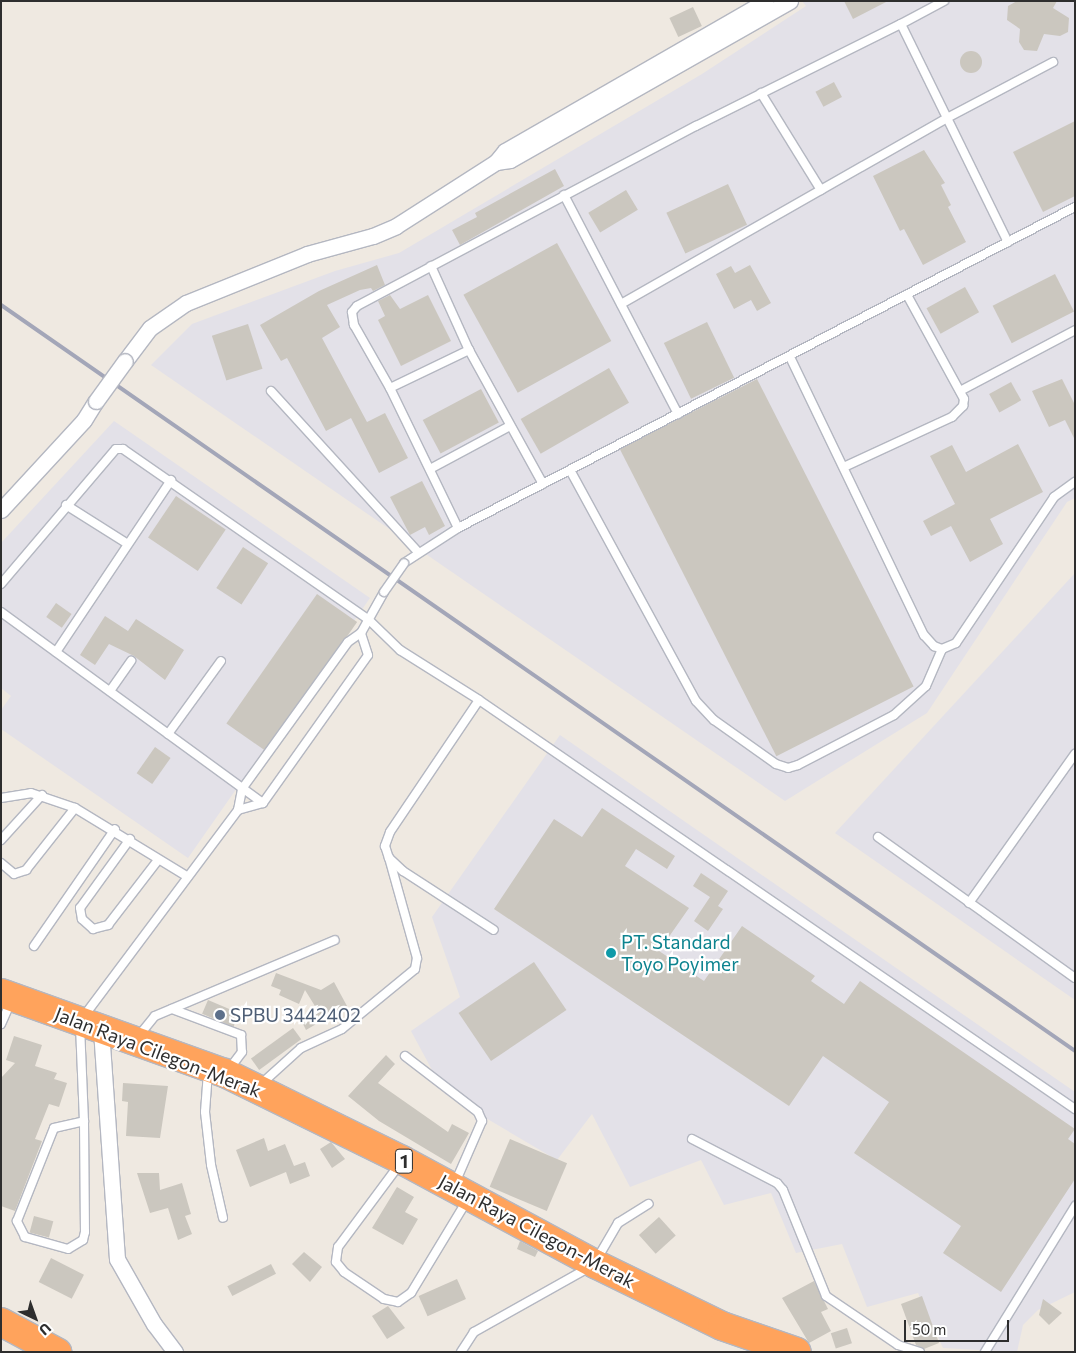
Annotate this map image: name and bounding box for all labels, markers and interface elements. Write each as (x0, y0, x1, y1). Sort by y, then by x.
place label: PT. Standard Toyo Poyimer (621, 931, 739, 975)
marker: PT. Standard Toyo Poyimer (605, 947, 617, 959)
street label: Jalan Raya Cilegon-Merak (52, 1002, 264, 1102)
place label: SPBU 3442402 (230, 1004, 361, 1026)
marker: SPBU 3442402 (214, 1009, 226, 1021)
road number: 1 (394, 1146, 414, 1176)
street label: Jalan Raya Cilegon-Merak (435, 1169, 639, 1293)
north arrow (10, 1293, 60, 1343)
scale bar (906, 1310, 1011, 1342)
text: U (36, 1320, 55, 1339)
text: 50 m (912, 1320, 946, 1338)

